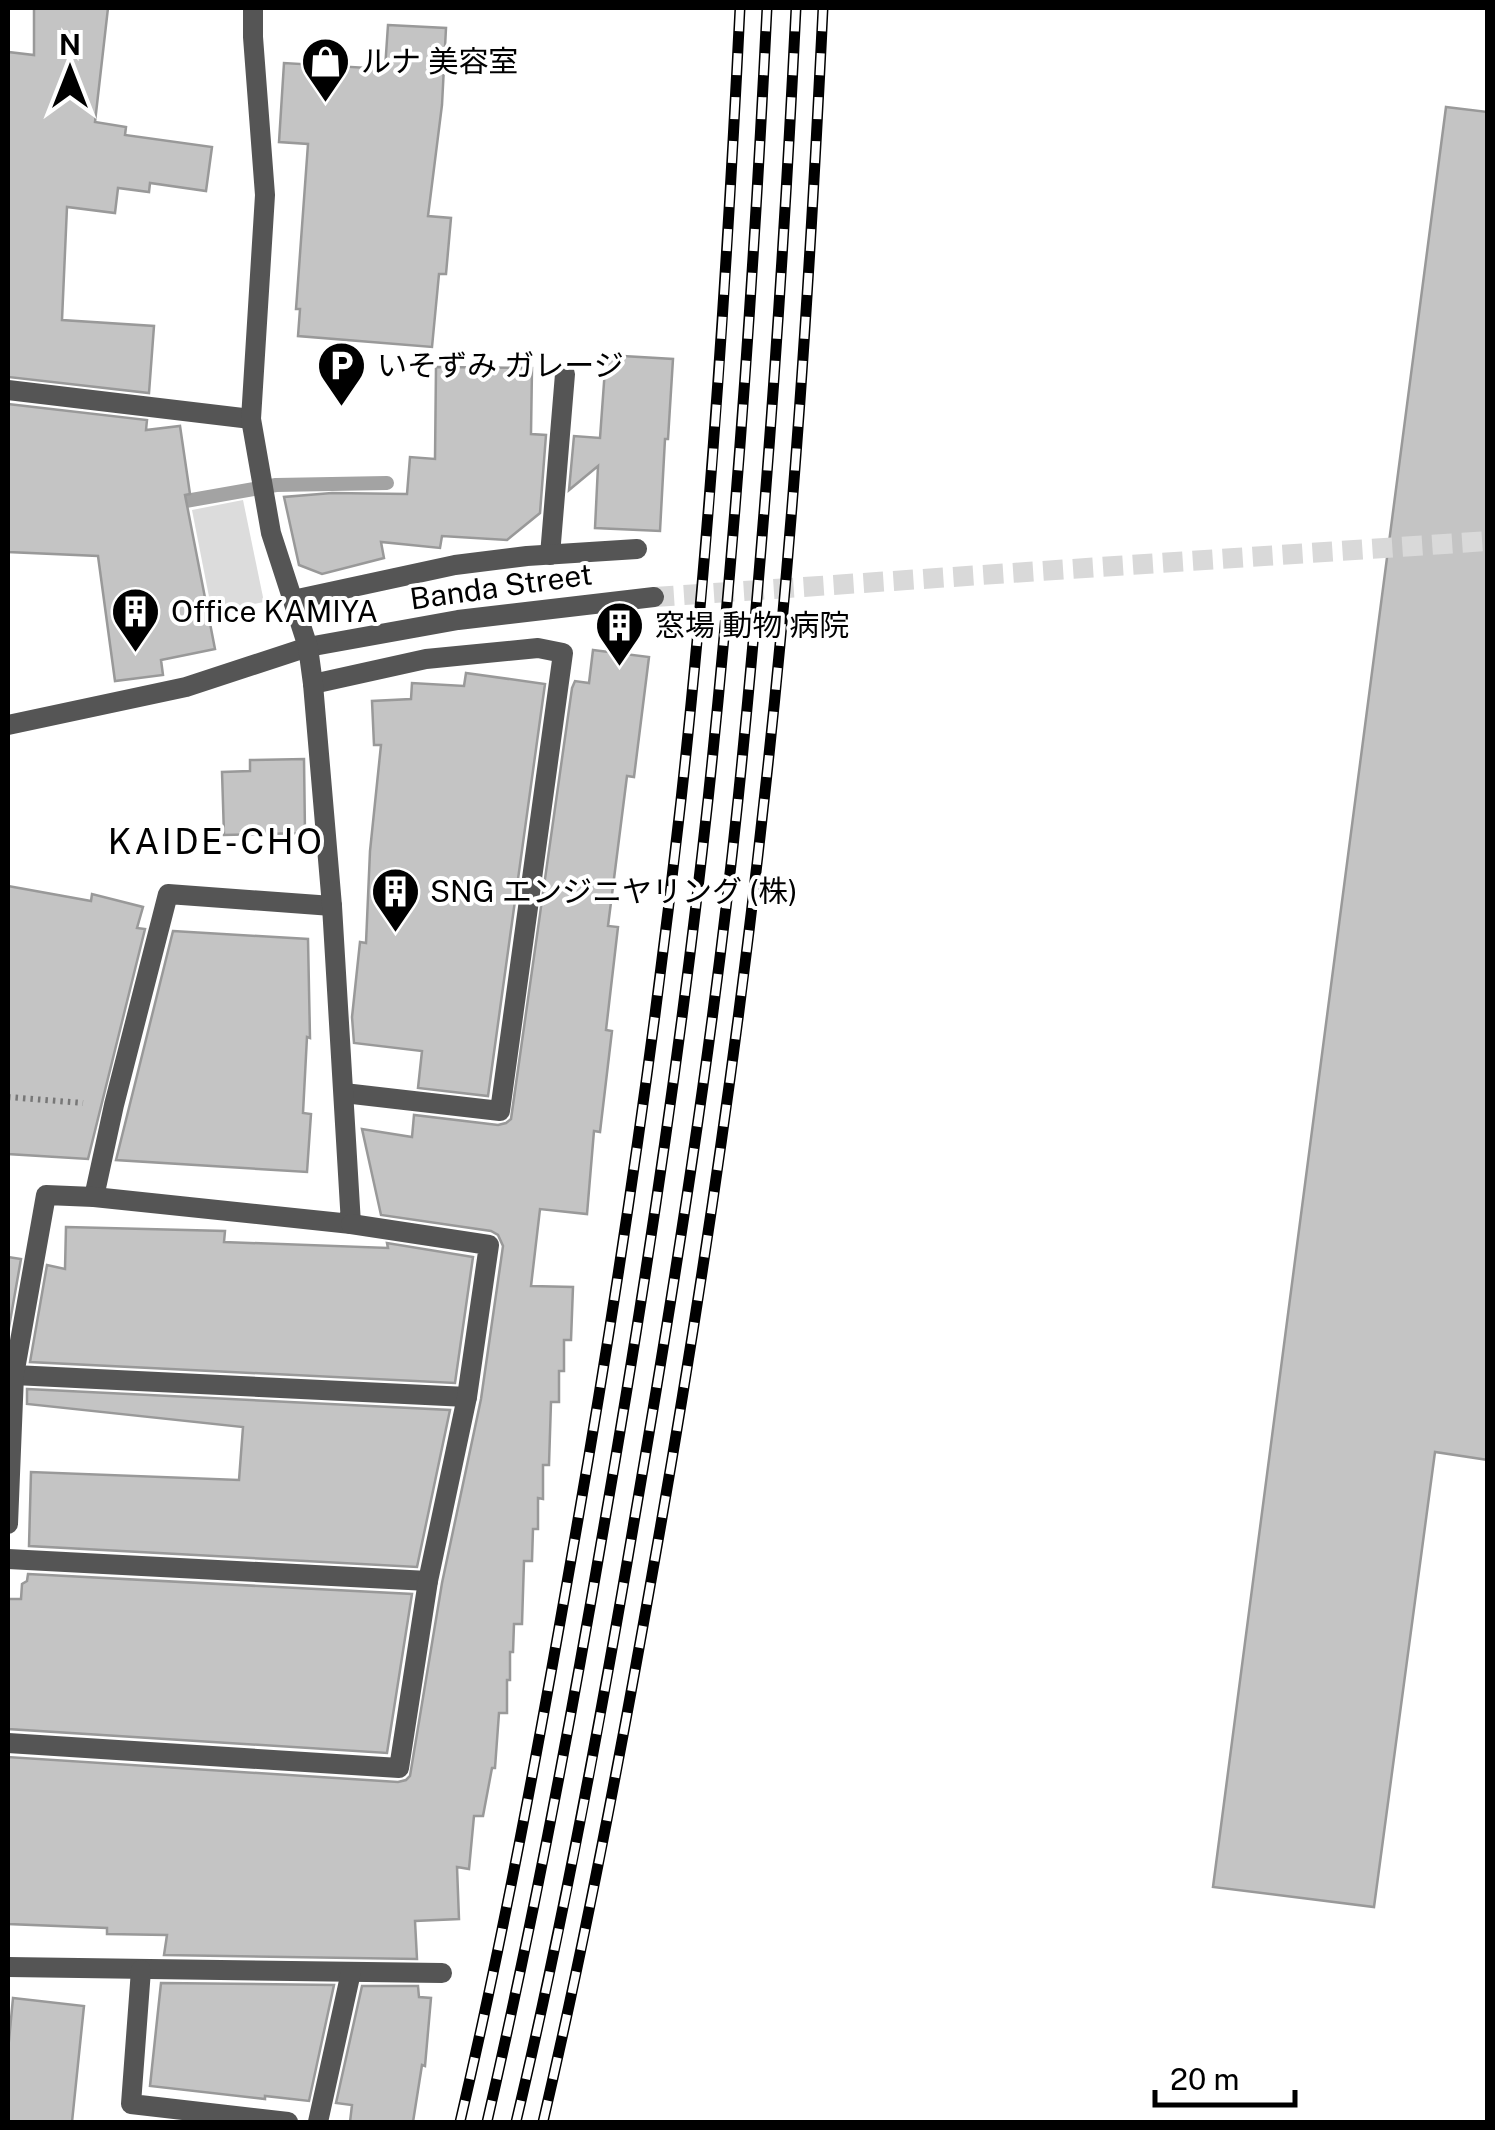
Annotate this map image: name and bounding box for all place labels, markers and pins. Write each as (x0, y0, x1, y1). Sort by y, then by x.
shop icon: ルナ 美容室 (300, 36, 352, 104)
place label: ルナ 美容室 (361, 43, 518, 79)
parking icon: いそずみ ガレージ (316, 340, 368, 408)
place label: いそずみ ガレージ (377, 347, 624, 383)
building icon: Office KAMIYA (110, 586, 162, 654)
place label: Office KAMIYA (171, 593, 378, 629)
building icon: 窓場 動物 病院 (594, 600, 646, 668)
place label: 窓場 動物 病院 (655, 607, 850, 643)
building icon: SNG エンジニヤリング (株) (369, 866, 421, 934)
place label: SNG エンジニヤリング (株) (430, 873, 798, 909)

